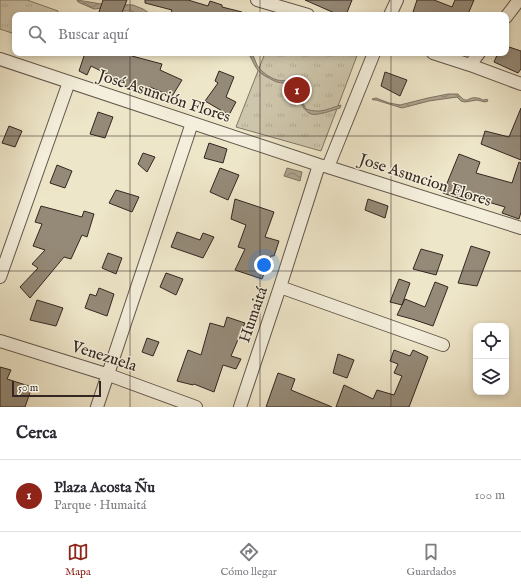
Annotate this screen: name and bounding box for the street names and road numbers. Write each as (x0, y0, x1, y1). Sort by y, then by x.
street label: José Asunción Flores (93, 66, 233, 128)
street label: Jose Asuncion Flores (354, 150, 494, 212)
street label: Humaitá (235, 284, 273, 346)
street label: Venezuela (68, 337, 139, 377)

